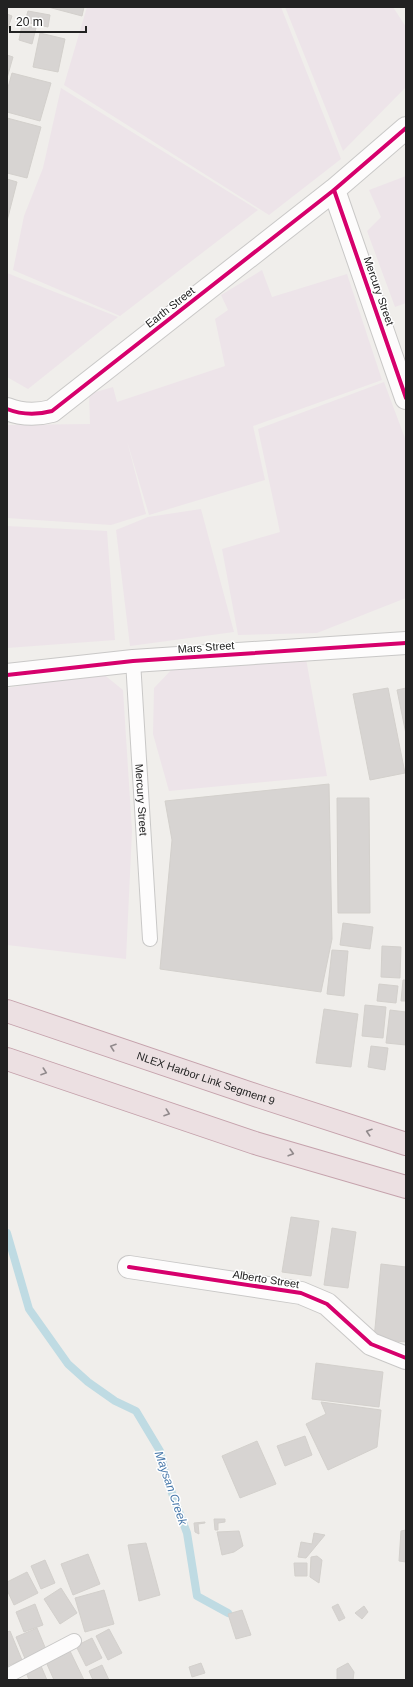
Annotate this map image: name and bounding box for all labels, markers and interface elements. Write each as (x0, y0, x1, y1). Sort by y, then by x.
scale bar (10, 8, 86, 34)
text: 20 m (16, 15, 43, 29)
street label: Mercury Street (362, 255, 396, 327)
street label: Earth Street (143, 284, 197, 330)
street label: Mars Street (177, 639, 235, 655)
street label: Mercury Street (133, 763, 150, 836)
one-way arrow (109, 1043, 116, 1052)
street label: NLEX Harbor Link Segment 9 (135, 1049, 277, 1107)
one-way arrow (40, 1067, 47, 1076)
one-way arrow (164, 1108, 171, 1117)
one-way arrow (366, 1128, 373, 1137)
one-way arrow (287, 1148, 294, 1157)
street label: Alberto Street (232, 1268, 300, 1290)
water label: Maysan Creek (152, 1449, 191, 1528)

